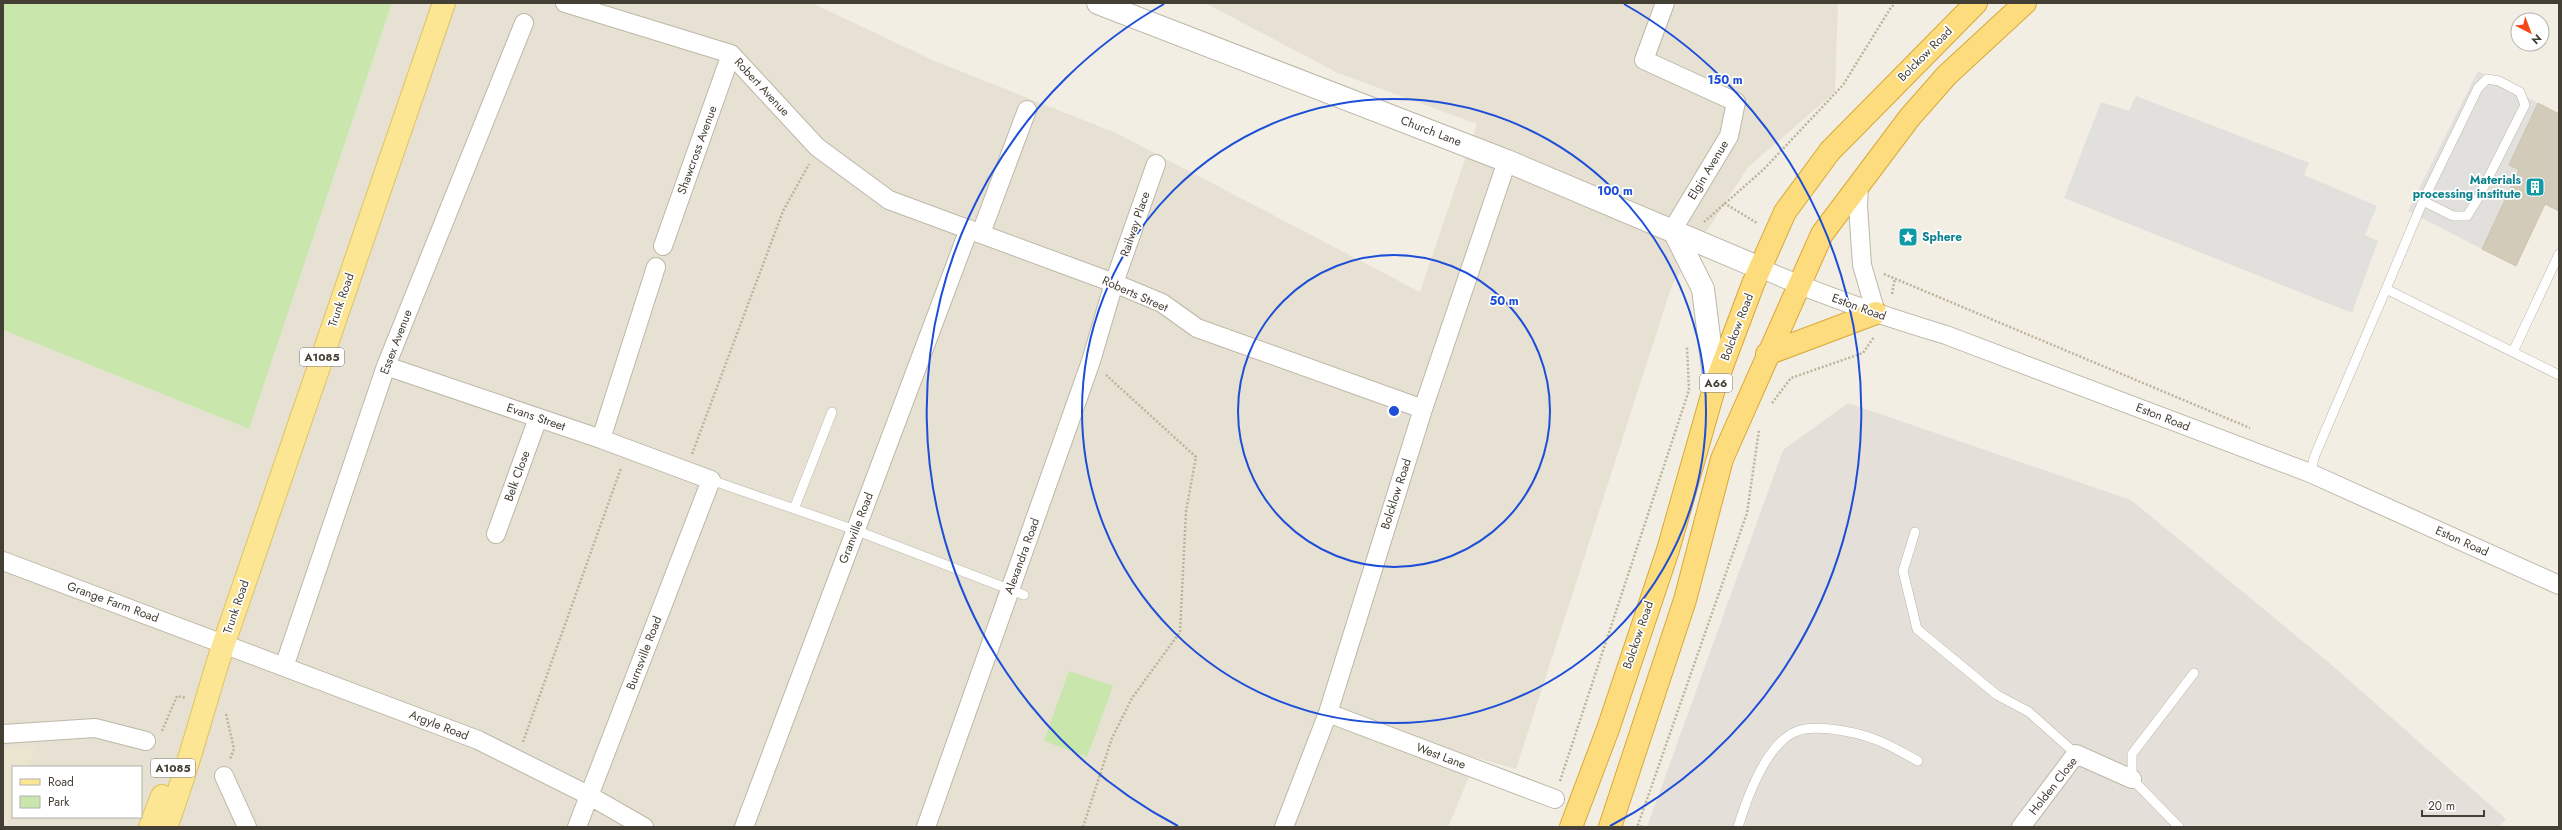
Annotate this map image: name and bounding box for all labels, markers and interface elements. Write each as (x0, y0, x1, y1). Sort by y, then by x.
north arrow (2510, 12, 2550, 52)
street label: Bolckow Road (1894, 23, 1956, 85)
text: N (2528, 31, 2545, 48)
street label: Robert Avenue (730, 54, 794, 120)
text: 150 m (1707, 71, 1743, 89)
street label: Shawcross Avenue (673, 103, 721, 197)
street label: Church Lane (1398, 111, 1464, 151)
street label: Elgin Avenue (1683, 137, 1733, 203)
place label: Materials processing institute (2413, 171, 2522, 203)
building icon: Materials processing institute (2524, 176, 2546, 198)
text: 100 m (1597, 182, 1633, 200)
street label: Railway Place (1115, 189, 1155, 259)
place icon: Sphere (1897, 226, 1919, 248)
place label: Sphere (1922, 228, 1962, 246)
street label: Trunk Road (323, 271, 359, 329)
street label: Roberts Street (1099, 271, 1171, 317)
street label: Eston Road (1829, 289, 1889, 325)
street label: Bolckow Road (1716, 291, 1758, 363)
text: 50 m (1489, 292, 1519, 310)
street label: Essex Avenue (375, 307, 417, 377)
road number: A1085 (300, 348, 344, 366)
road number: A66 (1700, 374, 1732, 392)
street label: Eston Road (2133, 398, 2193, 436)
street label: Evans Street (504, 399, 568, 435)
centre of rings (1387, 404, 1401, 418)
street label: Belk Close (499, 448, 535, 504)
street label: Bolcklow Road (1376, 456, 1416, 532)
street label: Granville Road (834, 490, 878, 566)
street label: Alexandra Road (1000, 515, 1044, 597)
street label: Eston Road (2432, 521, 2492, 561)
street label: Grange Farm Road (65, 577, 161, 627)
street label: Trunk Road (218, 578, 254, 636)
street label: Bolckow Road (1618, 599, 1658, 671)
street label: Burnsville Road (622, 613, 666, 693)
street label: Argyle Road (407, 705, 471, 745)
street label: West Lane (1413, 738, 1469, 774)
street label: Holden Close (2025, 753, 2081, 819)
road number: A1085 (151, 759, 195, 777)
legend (12, 766, 142, 818)
text: Road (48, 773, 74, 791)
scale bar (2422, 792, 2484, 818)
text: Park (48, 793, 70, 811)
text: 20 m (2428, 797, 2455, 815)

